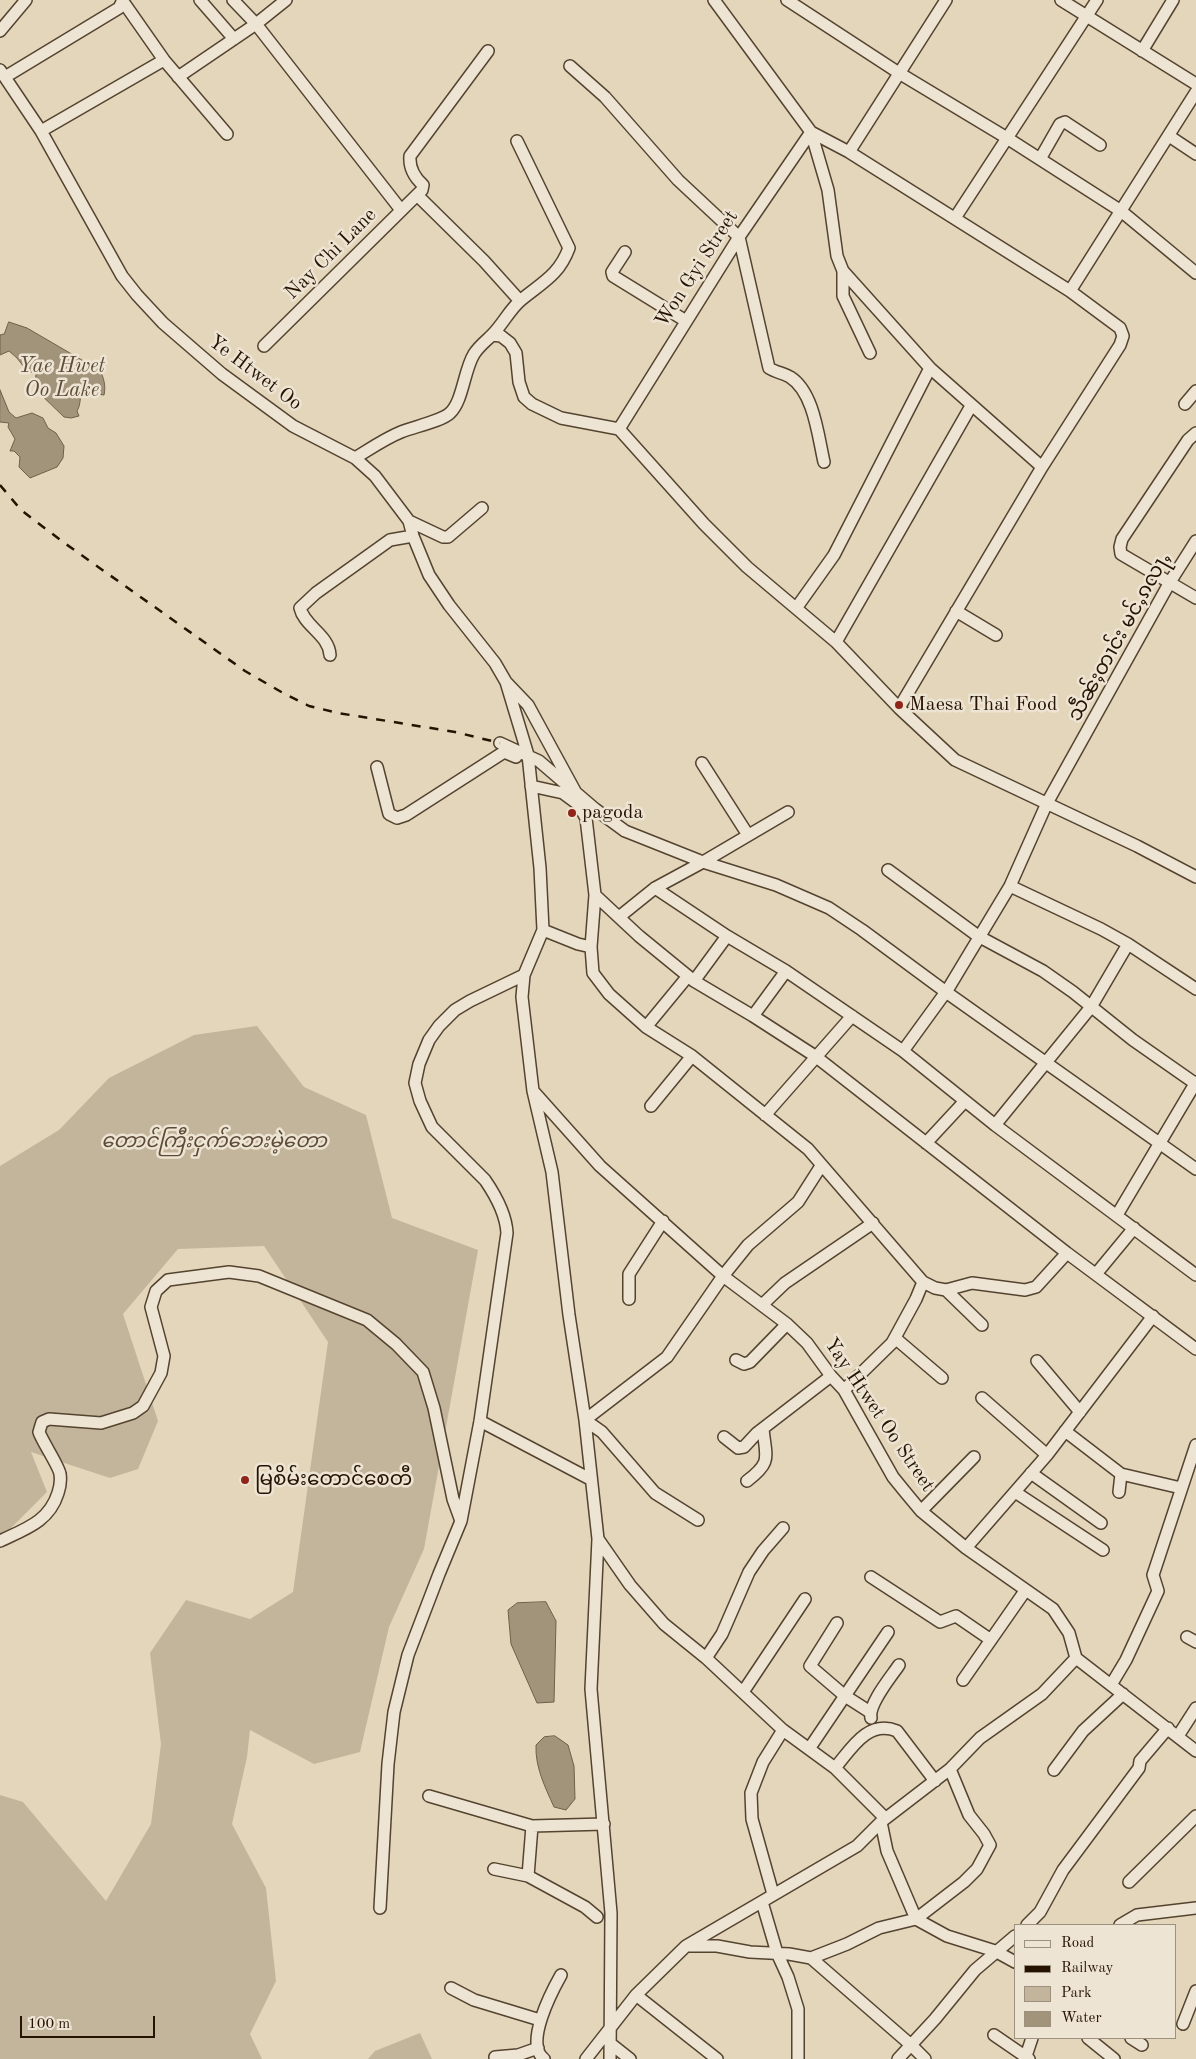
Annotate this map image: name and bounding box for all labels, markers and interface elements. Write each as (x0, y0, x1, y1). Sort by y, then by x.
street label: Nay Chi Lane (280, 203, 382, 305)
street label: Won Gyi Street (650, 206, 744, 332)
street label: Ye Htwet Oo (203, 330, 307, 416)
water label: Yae Hwet Oo Lake (19, 353, 105, 403)
street label: သဵၼ်ႈတၢင်း မင်ႇၵလႃႇ (1064, 548, 1176, 726)
place label: Maesa Thai Food (909, 693, 1057, 717)
marker: Maesa Thai Food (893, 699, 905, 711)
place label: pagoda (582, 801, 643, 825)
marker: pagoda (566, 807, 578, 819)
park label: တောင်ကြီးငှက်ဘေးမဲ့တော (101, 1130, 327, 1154)
street label: Yay Htwet Oo Street (819, 1333, 939, 1497)
place label: မြစိမ်းတောင်စေတီ (255, 1468, 412, 1492)
marker: မြစိမ်းတောင်စေတီ (239, 1474, 251, 1486)
legend (1014, 1924, 1176, 2039)
text: Road (1061, 1936, 1094, 1951)
text: Railway (1061, 1961, 1114, 1976)
text: Park (1061, 1986, 1092, 2001)
scale bar (22, 2006, 158, 2038)
text: Water (1061, 2011, 1102, 2026)
text: 100 m (28, 2017, 70, 2032)

